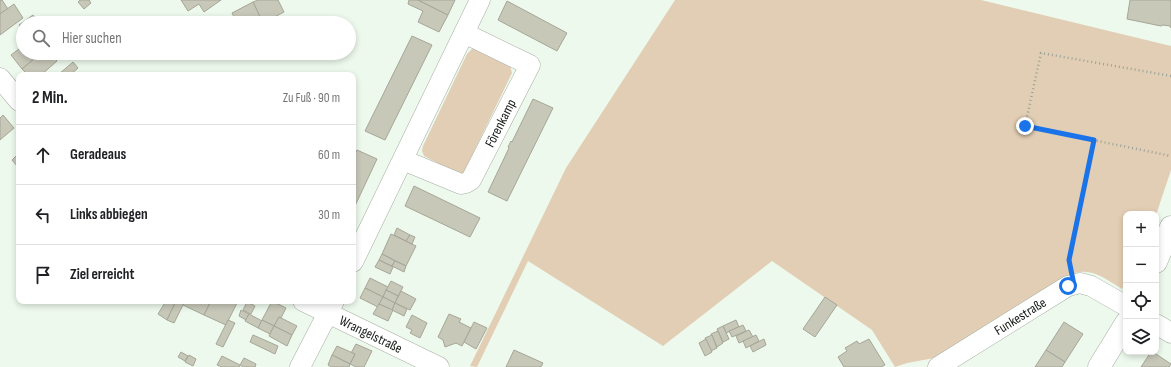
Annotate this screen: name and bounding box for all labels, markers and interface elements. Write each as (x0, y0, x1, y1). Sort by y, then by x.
search box (16, 16, 356, 60)
icon: search (30, 27, 52, 49)
text: Hier suchen (62, 29, 122, 48)
text: 2 Min. (32, 88, 68, 108)
text: Zu Fuß · 90 m (283, 90, 340, 106)
street label: Förenkamp (481, 96, 520, 150)
route end (1016, 117, 1034, 135)
icon: ahead (32, 144, 54, 166)
text: Geradeaus (70, 145, 126, 164)
text: 60 m (318, 147, 340, 163)
icon: left (32, 204, 54, 226)
text: Links abbiegen (70, 205, 148, 224)
text: 30 m (318, 207, 340, 223)
map controls (1123, 211, 1159, 355)
button: + (1123, 211, 1159, 247)
button: − (1123, 247, 1159, 283)
icon: arrive (32, 264, 54, 286)
text: Ziel erreicht (70, 265, 134, 284)
route start (1059, 277, 1077, 295)
button: locate (1123, 283, 1159, 319)
street label: Funkestraße (991, 294, 1049, 339)
street label: Wrangelstraße (337, 312, 405, 357)
button: layers (1123, 319, 1159, 355)

